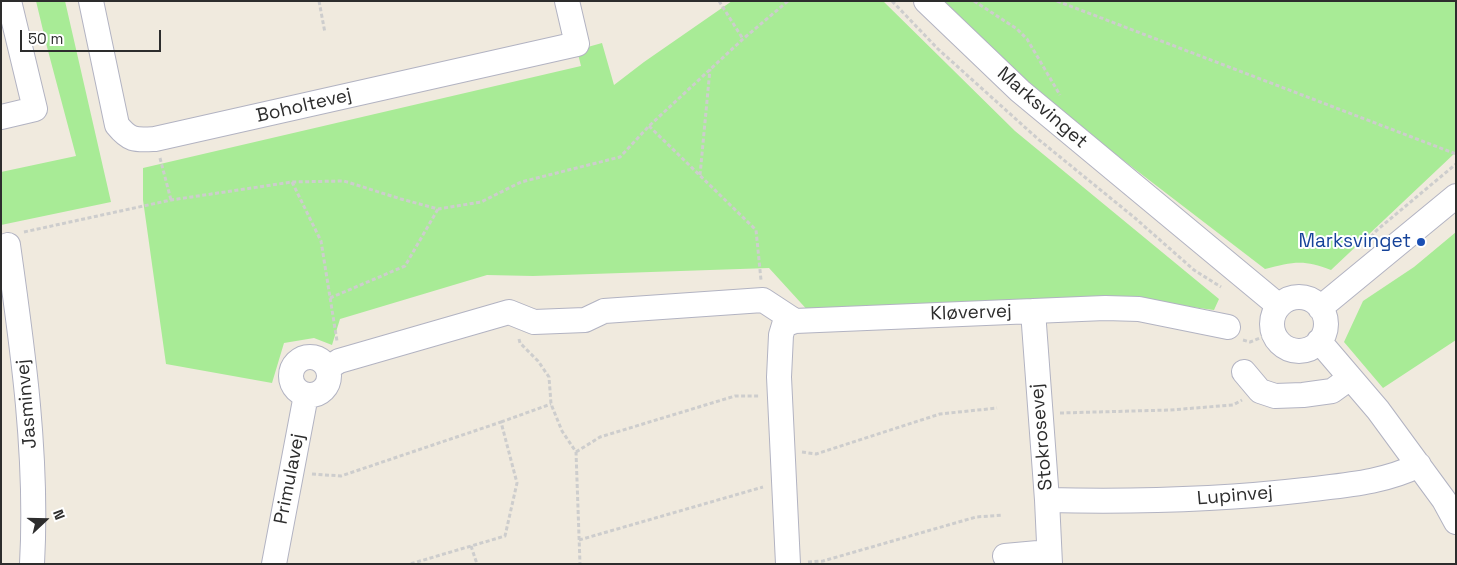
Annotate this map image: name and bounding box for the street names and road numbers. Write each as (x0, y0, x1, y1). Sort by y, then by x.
street label: Marksvinget (992, 62, 1092, 154)
street label: Boholtevej (254, 84, 354, 128)
street label: Kløvervej (930, 300, 1012, 326)
street label: Jasminvej (12, 358, 42, 450)
street label: Stokrosevej (1026, 383, 1058, 491)
street label: Primulavej (270, 432, 310, 526)
street label: Lupinvej (1196, 481, 1274, 511)

